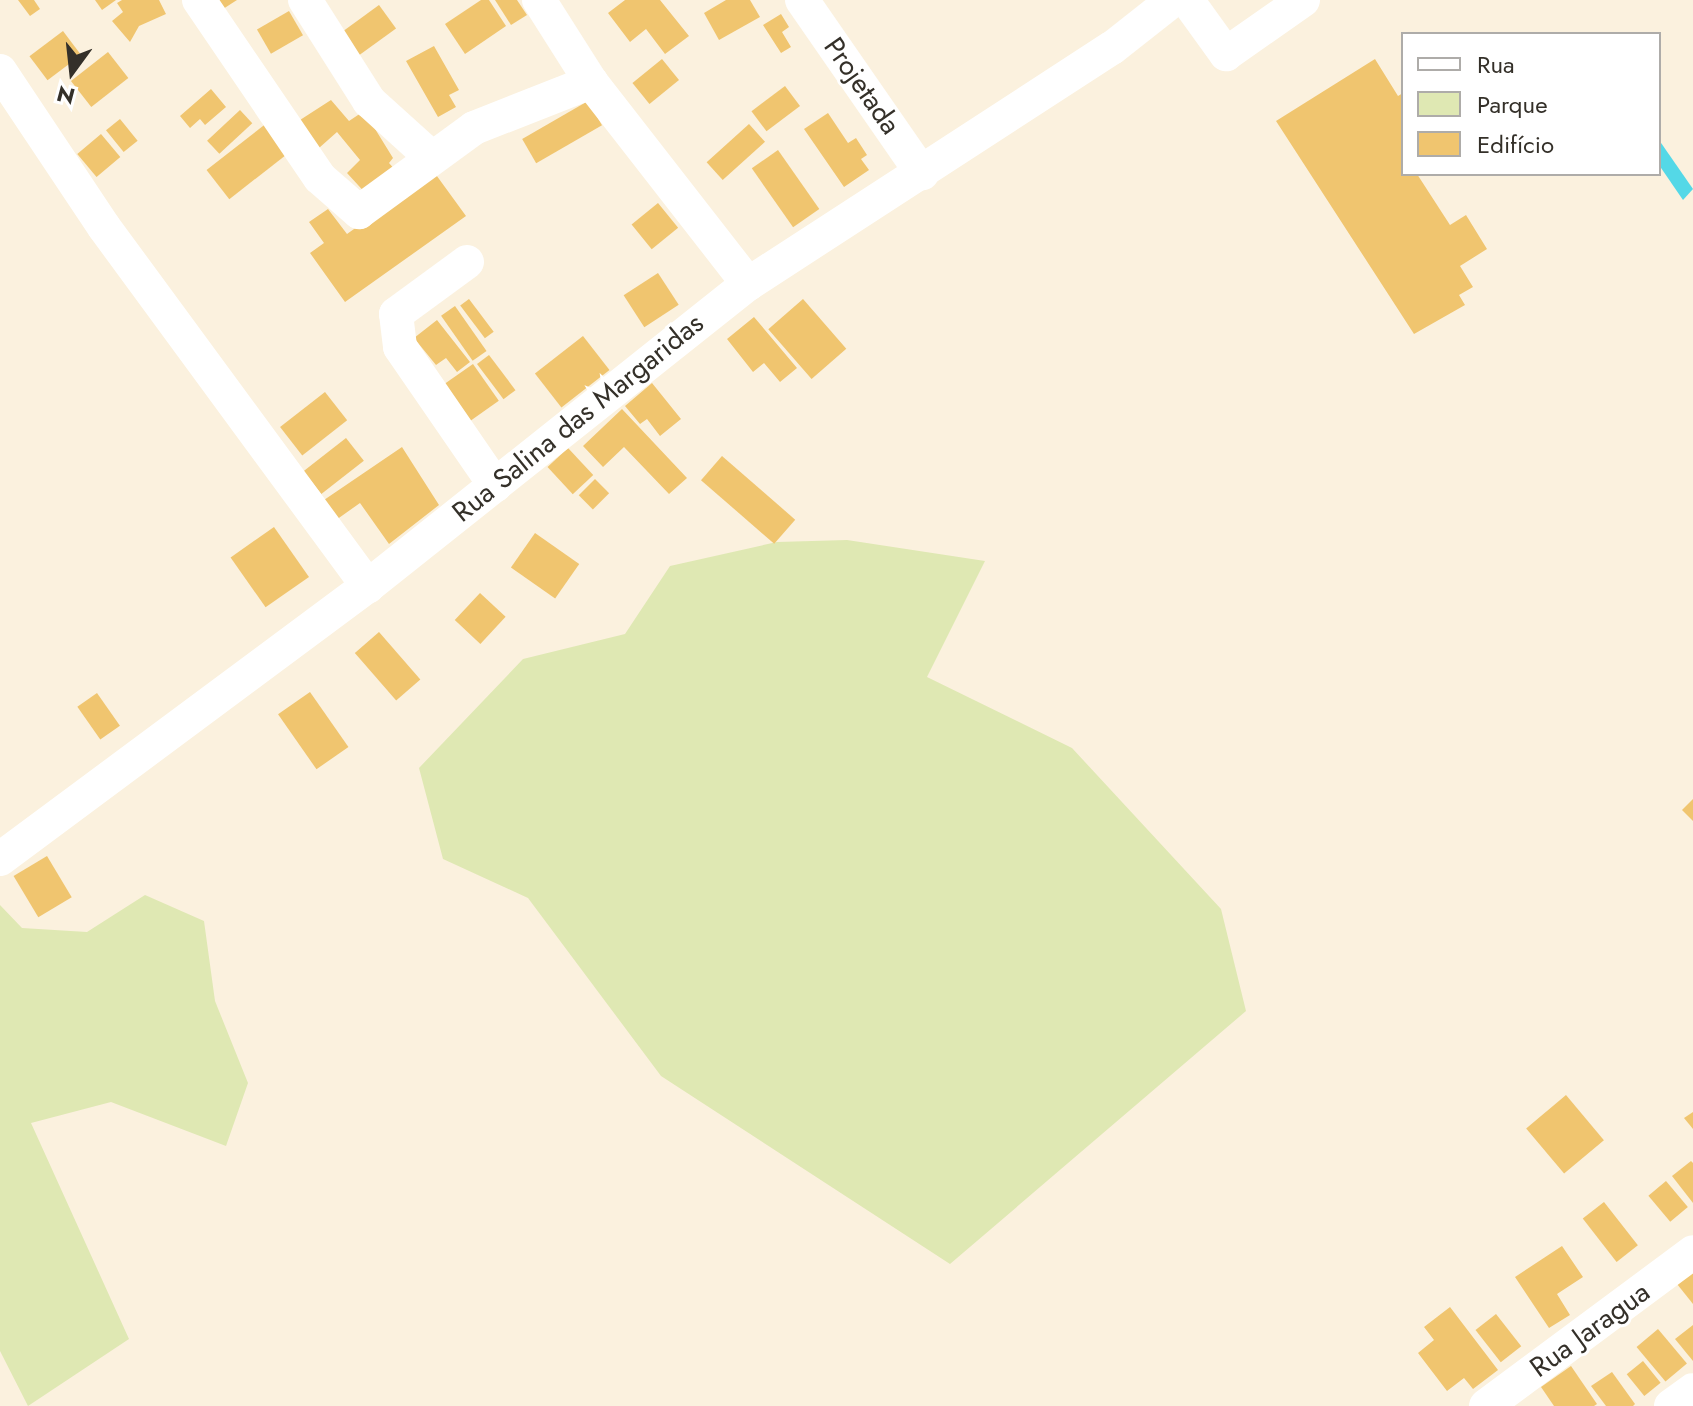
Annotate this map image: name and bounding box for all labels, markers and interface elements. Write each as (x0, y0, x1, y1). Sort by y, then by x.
street label: Projetada (817, 31, 907, 141)
north arrow (32, 32, 112, 112)
legend (1401, 32, 1661, 176)
text: Rua (1477, 47, 1515, 82)
text: N (53, 77, 78, 113)
text: Parque (1477, 87, 1548, 122)
text: Edifício (1477, 127, 1554, 162)
street label: Rua Salina das Margaridas (446, 307, 710, 529)
street label: Rua Jaragua (1524, 1275, 1656, 1385)

